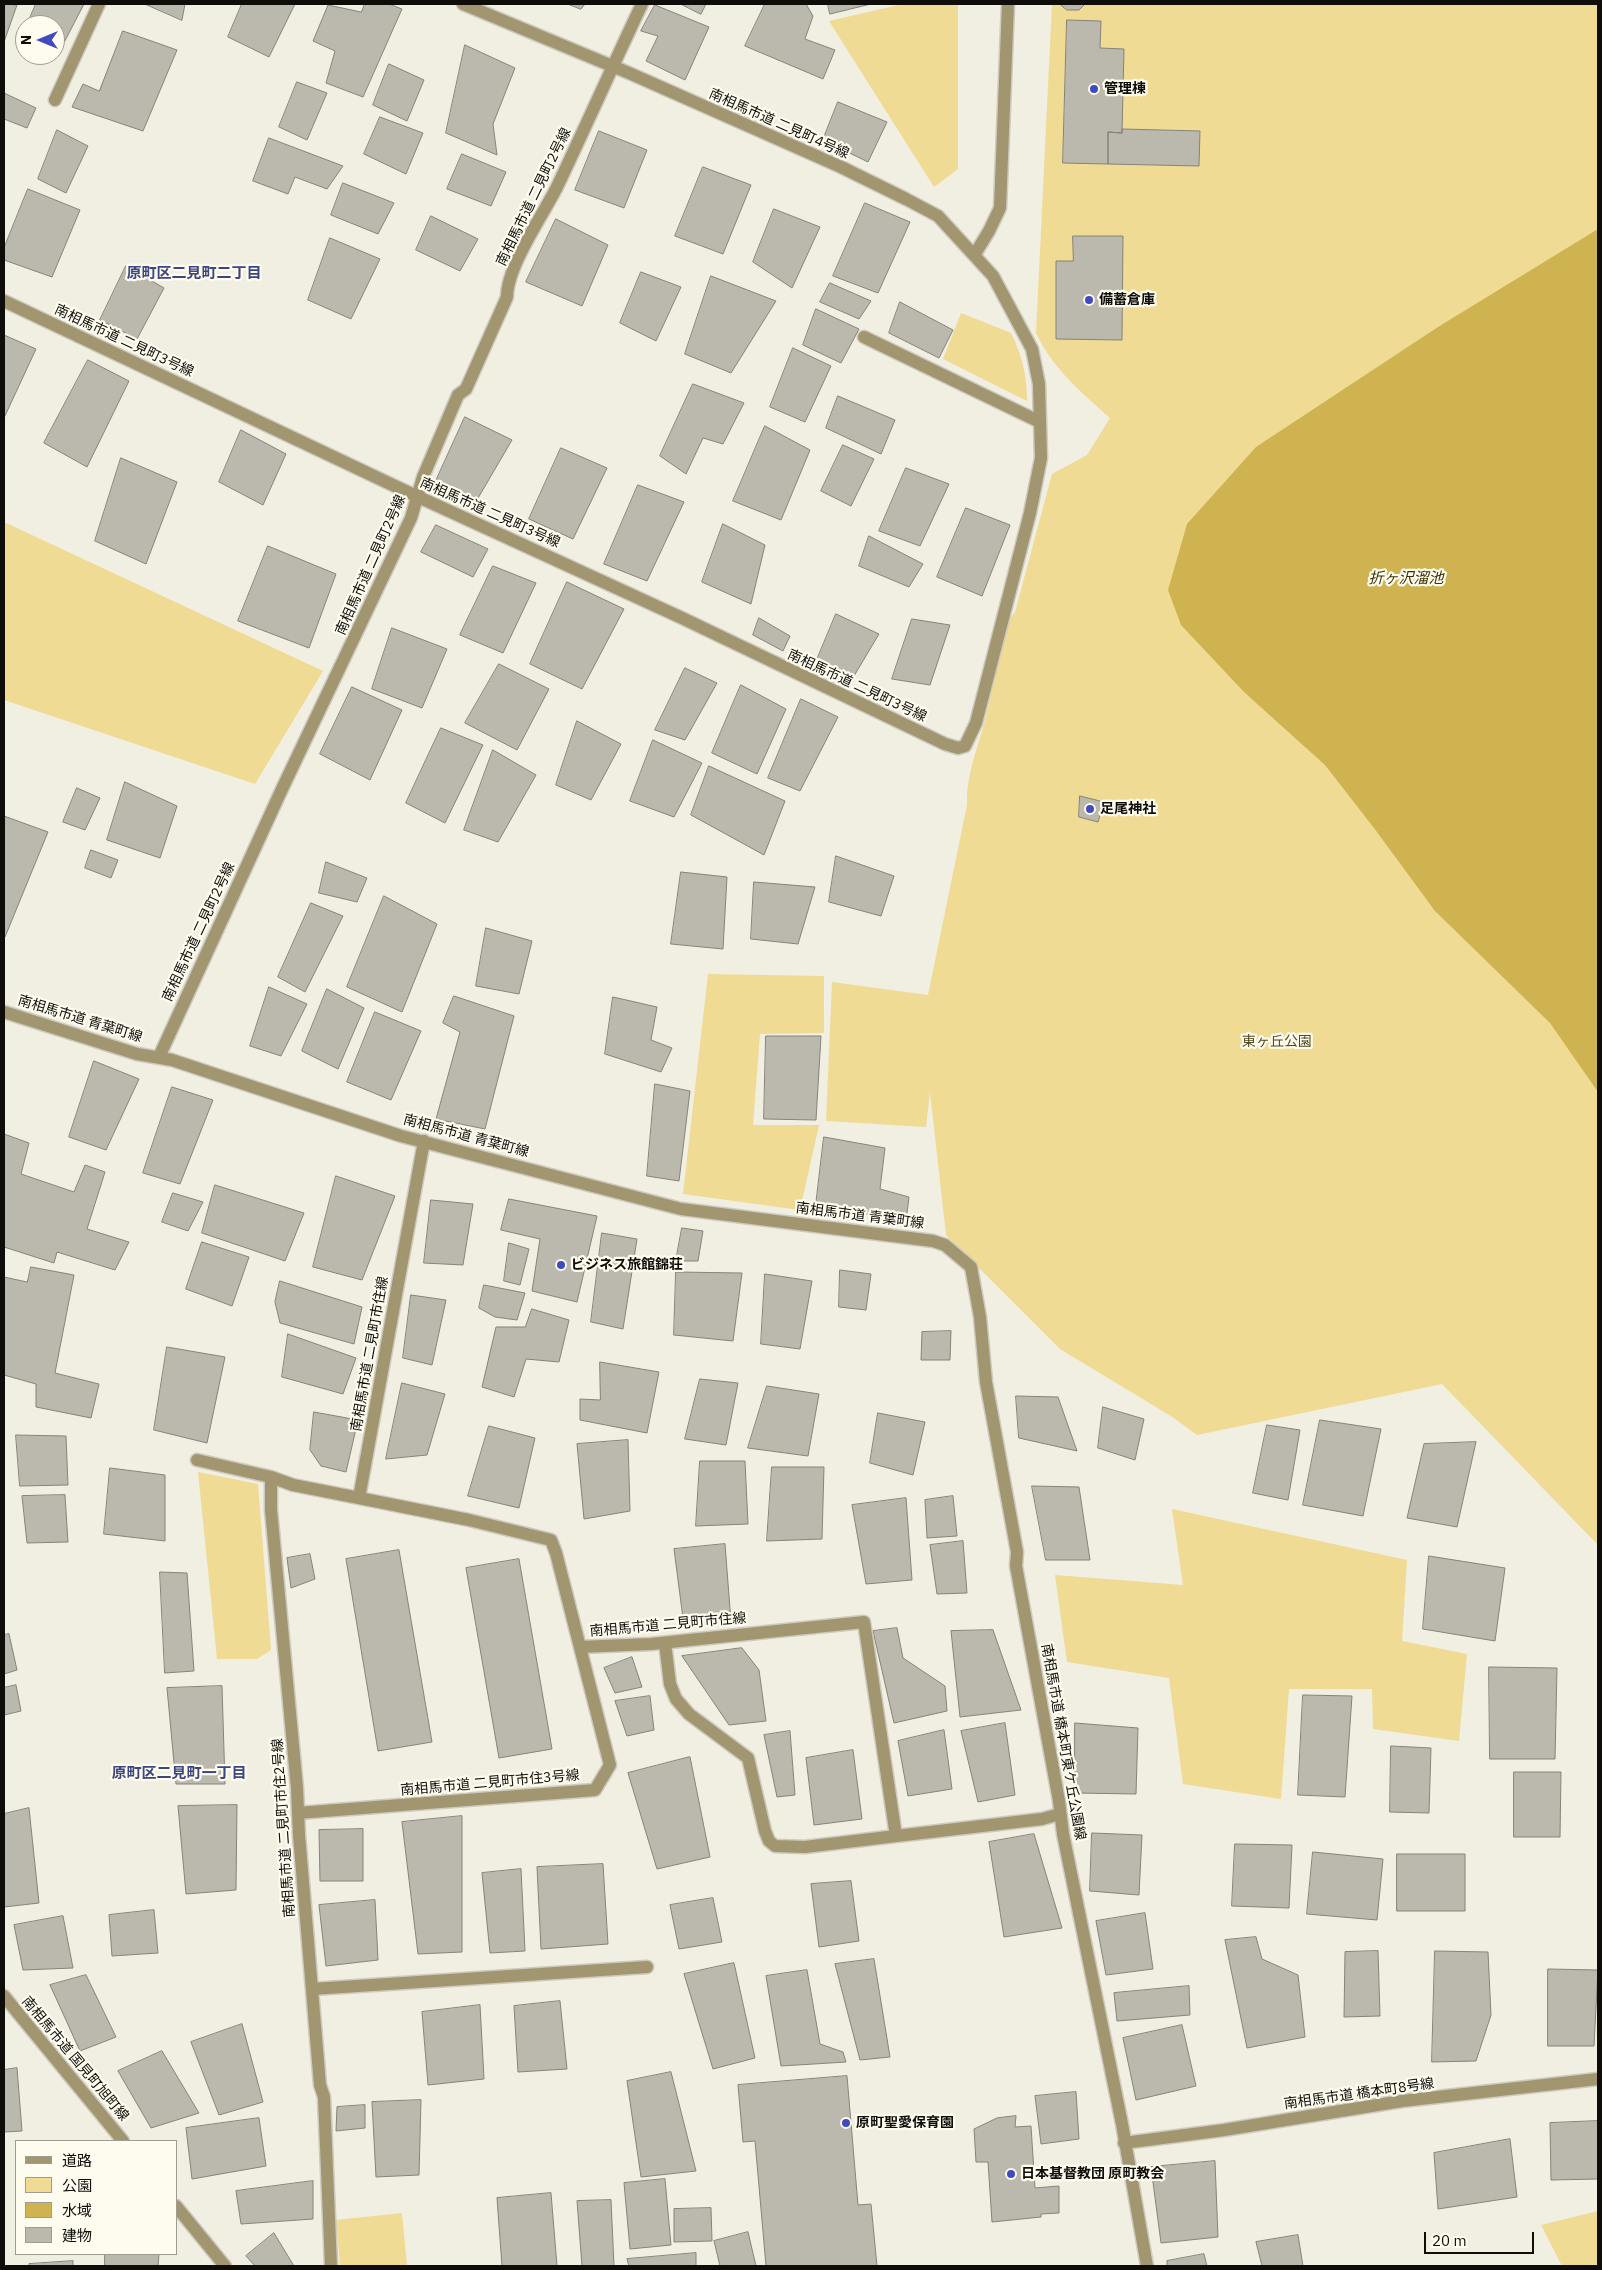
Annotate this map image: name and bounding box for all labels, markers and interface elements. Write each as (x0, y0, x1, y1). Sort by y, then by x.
north arrow (15, 15, 65, 65)
text: N (17, 35, 35, 45)
place label: 管理棟 (1104, 81, 1146, 97)
marker: 管理棟 (1088, 83, 1100, 95)
street label: 南相馬市道 二見町4号線 (706, 85, 852, 163)
street label: 南相馬市道 二見町2号線 (493, 125, 575, 269)
district label: 原町区二見町二丁目 (127, 265, 261, 283)
place label: 備蓄倉庫 (1099, 292, 1155, 308)
marker: 備蓄倉庫 (1083, 294, 1095, 306)
street label: 南相馬市道 二見町3号線 (52, 301, 196, 381)
street label: 南相馬市道 二見町3号線 (417, 474, 563, 552)
street label: 南相馬市道 二見町2号線 (332, 492, 410, 638)
water label: 折ヶ沢溜池 (1369, 570, 1443, 588)
street label: 南相馬市道 二見町3号線 (785, 646, 929, 726)
place label: 足尾神社 (1100, 801, 1156, 817)
marker: 足尾神社 (1084, 803, 1096, 815)
street label: 南相馬市道 二見町2号線 (159, 860, 239, 1004)
street label: 南相馬市道 青葉町線 (16, 992, 144, 1046)
park label: 東ヶ丘公園 (1242, 1034, 1312, 1050)
street label: 南相馬市道 青葉町線 (401, 1111, 531, 1161)
street label: 南相馬市道 青葉町線 (795, 1200, 925, 1232)
place label: ビジネス旅館錦荘 (571, 1257, 683, 1273)
marker: ビジネス旅館錦荘 (555, 1259, 567, 1271)
street label: 南相馬市道 二見町市住線 (348, 1275, 392, 1433)
street label: 南相馬市道 二見町市住線 (589, 1610, 747, 1640)
street label: 南相馬市道 橋本町東ケ丘公園線 (1037, 1642, 1089, 1842)
street label: 南相馬市道 二見町市住2号線 (269, 1738, 299, 1918)
district label: 原町区二見町一丁目 (112, 1765, 246, 1783)
street label: 南相馬市道 二見町市住3号線 (400, 1767, 580, 1799)
street label: 南相馬市道 国見町旭町線 (18, 1993, 132, 2125)
street label: 南相馬市道 橋本町8号線 (1283, 2075, 1435, 2113)
place label: 原町聖愛保育園 (856, 2115, 954, 2131)
marker: 原町聖愛保育園 (840, 2117, 852, 2129)
legend (15, 2140, 178, 2255)
text: 道路 (62, 2151, 92, 2170)
place label: 日本基督教団 原町教会 (1021, 2166, 1164, 2182)
marker: 日本基督教団 原町教会 (1005, 2168, 1017, 2180)
text: 公園 (62, 2176, 92, 2195)
text: 水域 (62, 2201, 92, 2220)
scale bar (1427, 2222, 1537, 2254)
text: 建物 (62, 2226, 92, 2245)
text: 20 m (1432, 2231, 1467, 2250)

